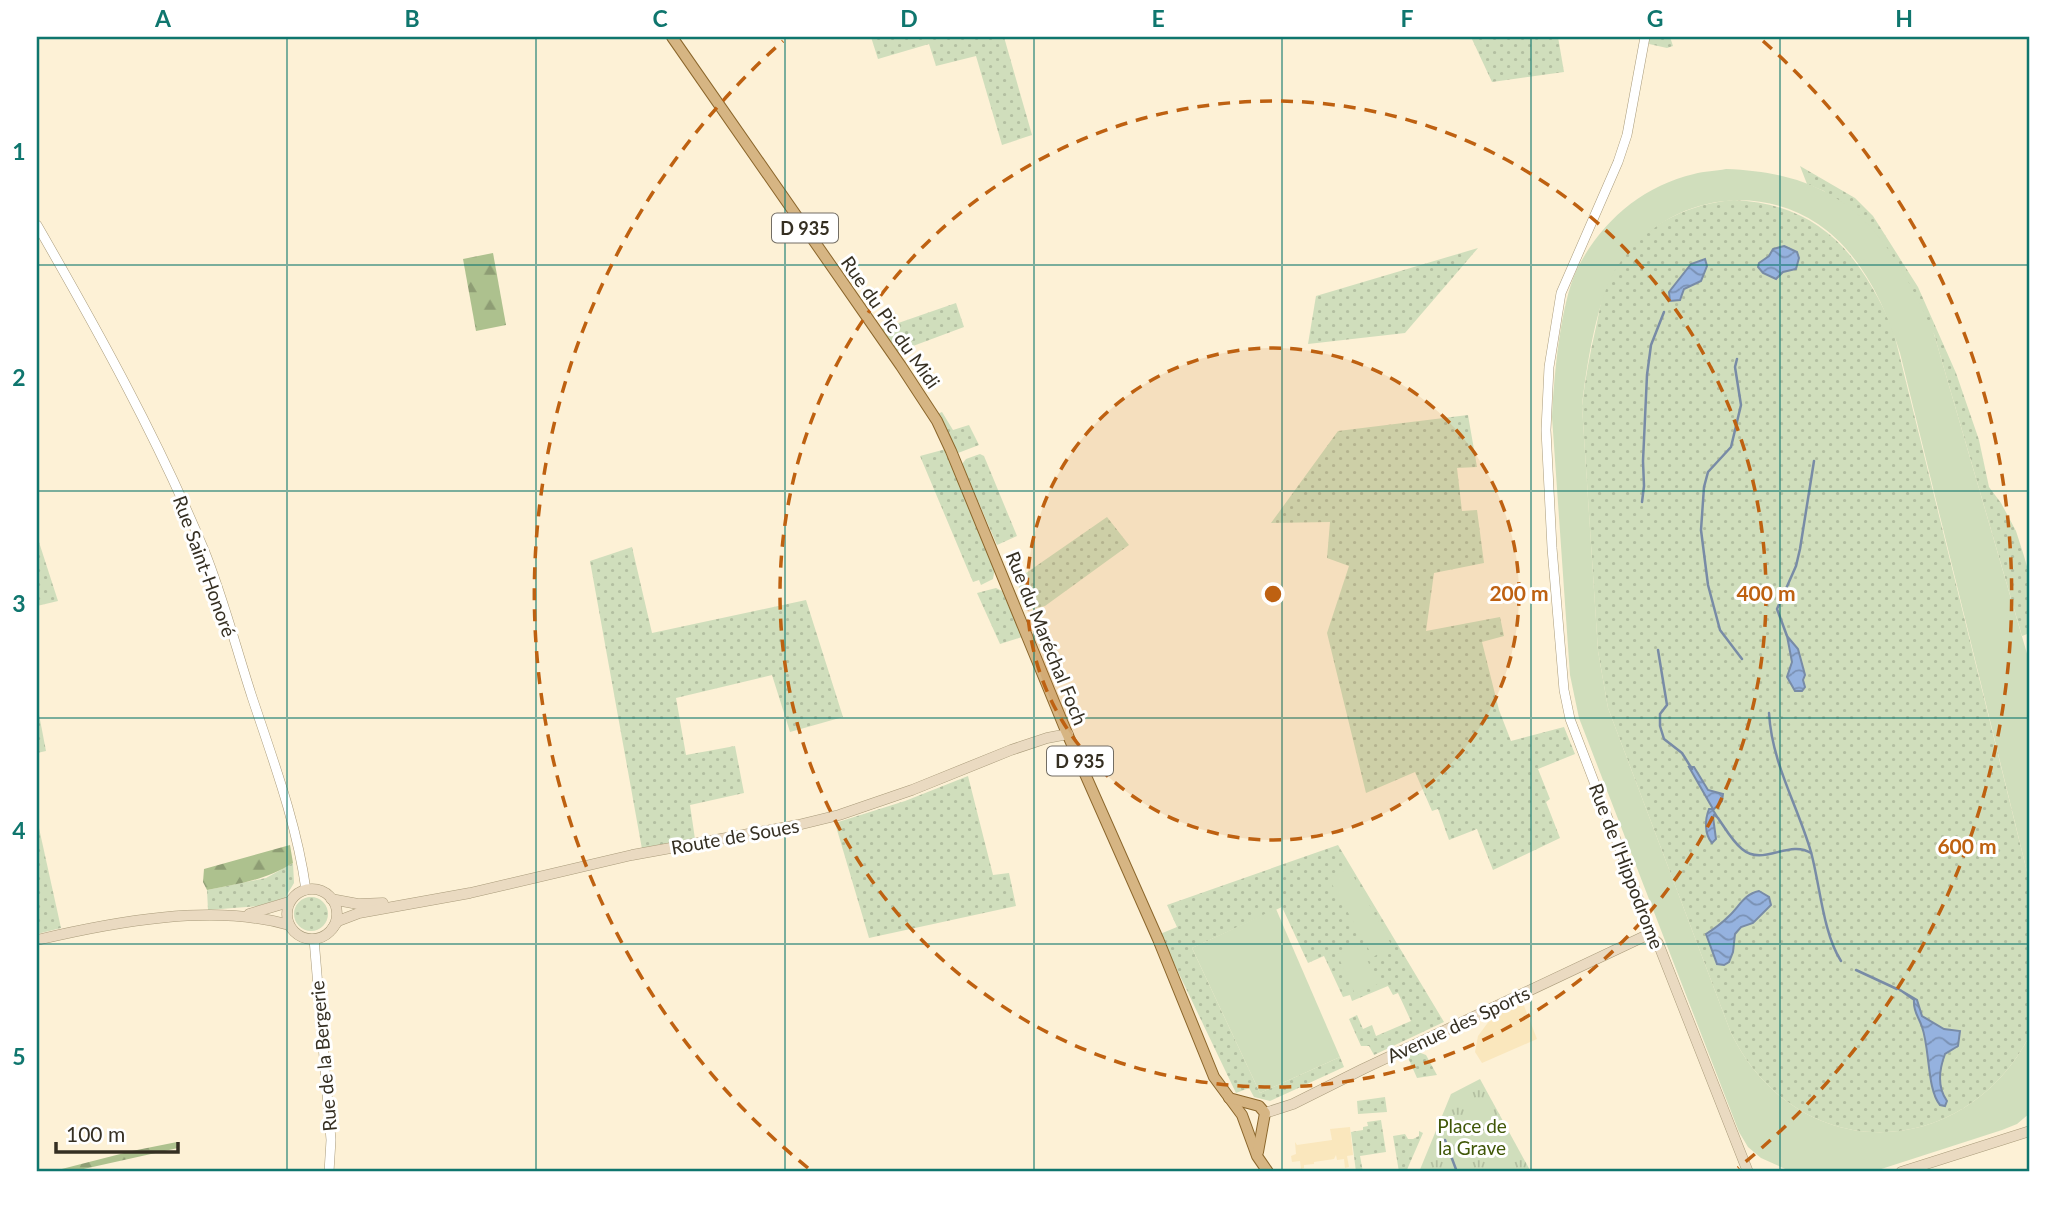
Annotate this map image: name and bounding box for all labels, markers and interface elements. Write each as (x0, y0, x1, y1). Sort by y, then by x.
text: A (154, 4, 172, 32)
text: B (404, 4, 420, 32)
text: C (652, 4, 668, 32)
text: D (900, 4, 918, 32)
text: E (1151, 4, 1165, 32)
text: F (1400, 4, 1414, 32)
text: G (1647, 4, 1663, 32)
text: H (1895, 4, 1913, 32)
text: 1 (12, 137, 26, 165)
road number: D 935 (772, 213, 838, 242)
street label: Rue du Pic du Midi (837, 251, 945, 393)
text: 2 (12, 363, 26, 391)
street label: Rue Saint-Honoré (169, 492, 241, 640)
street label: Rue du Maréchal Foch (1002, 548, 1092, 728)
text: 200 m (1489, 580, 1549, 605)
text: 400 m (1736, 580, 1796, 605)
centre of rings (1261, 582, 1285, 606)
text: 3 (12, 589, 26, 617)
road number: D 935 (1047, 746, 1113, 776)
street label: Rue de l'Hippodrome (1585, 780, 1669, 952)
street label: Route de Soues (669, 813, 801, 859)
text: 4 (12, 816, 26, 844)
text: 600 m (1937, 833, 1997, 858)
street label: Rue de la Bergerie (305, 980, 341, 1132)
street label: Avenue des Sports (1383, 981, 1533, 1067)
text: 5 (12, 1042, 26, 1070)
scale bar (56, 1111, 178, 1155)
park label: Place de la Grave (1437, 1114, 1507, 1159)
text: 100 m (66, 1121, 125, 1146)

